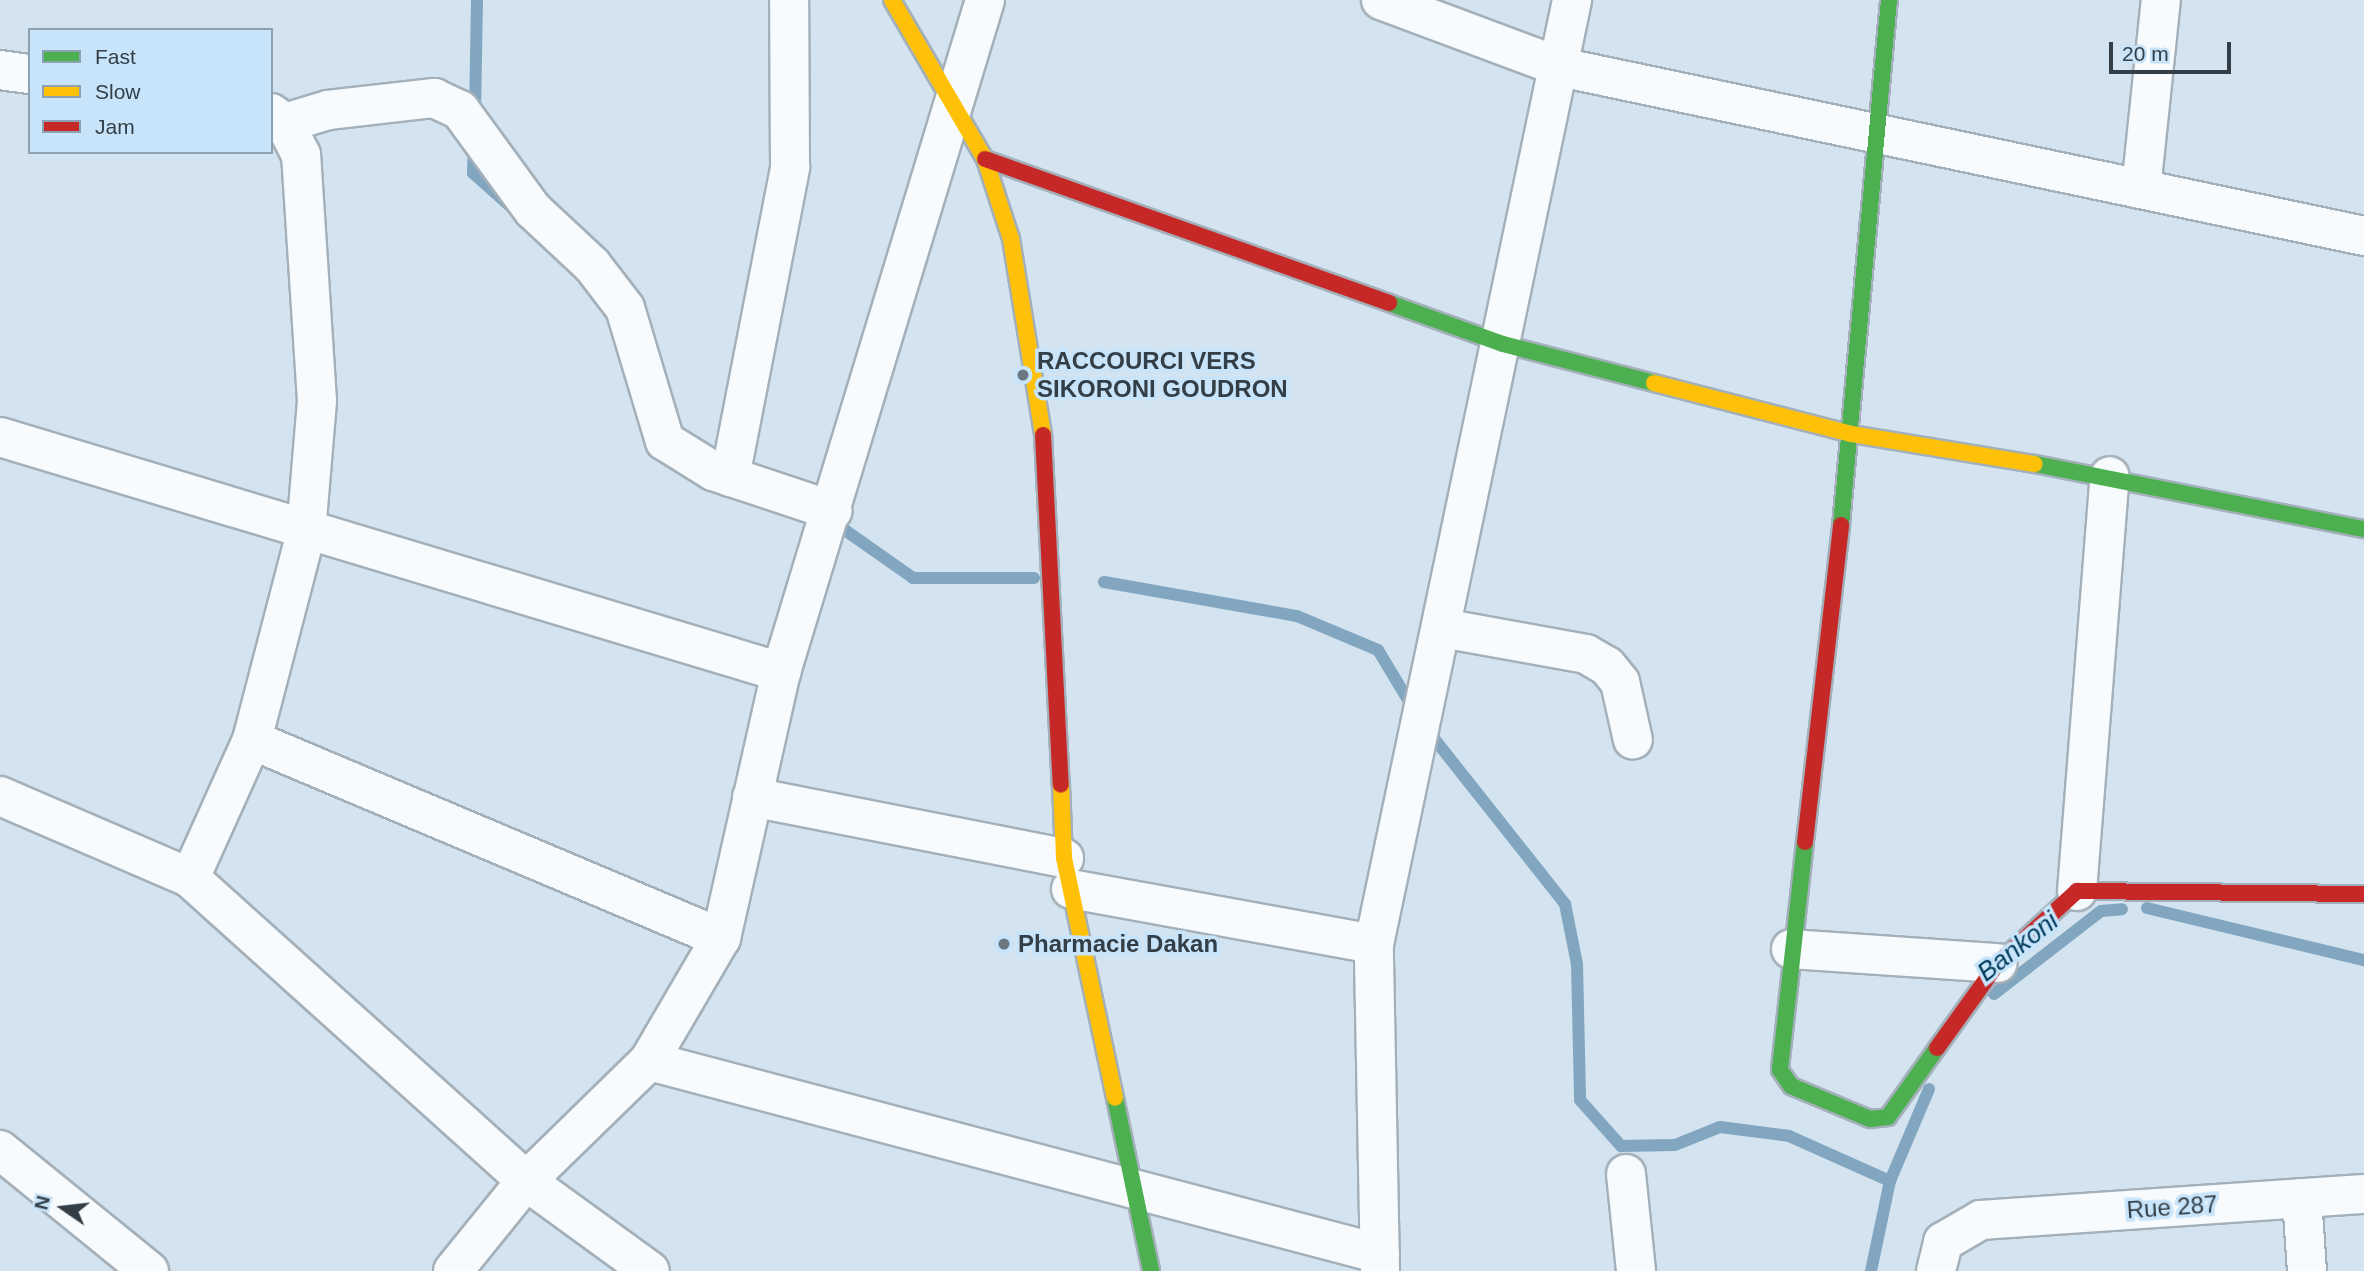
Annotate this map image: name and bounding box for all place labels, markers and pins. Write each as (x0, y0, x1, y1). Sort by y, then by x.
place label: RACCOURCI VERS SIKORONI GOUDRON (1037, 347, 1288, 403)
marker: RACCOURCI VERS SIKORONI GOUDRON (1015, 367, 1031, 383)
place label: Pharmacie Dakan (1018, 930, 1218, 958)
marker: Pharmacie Dakan (996, 936, 1012, 952)

